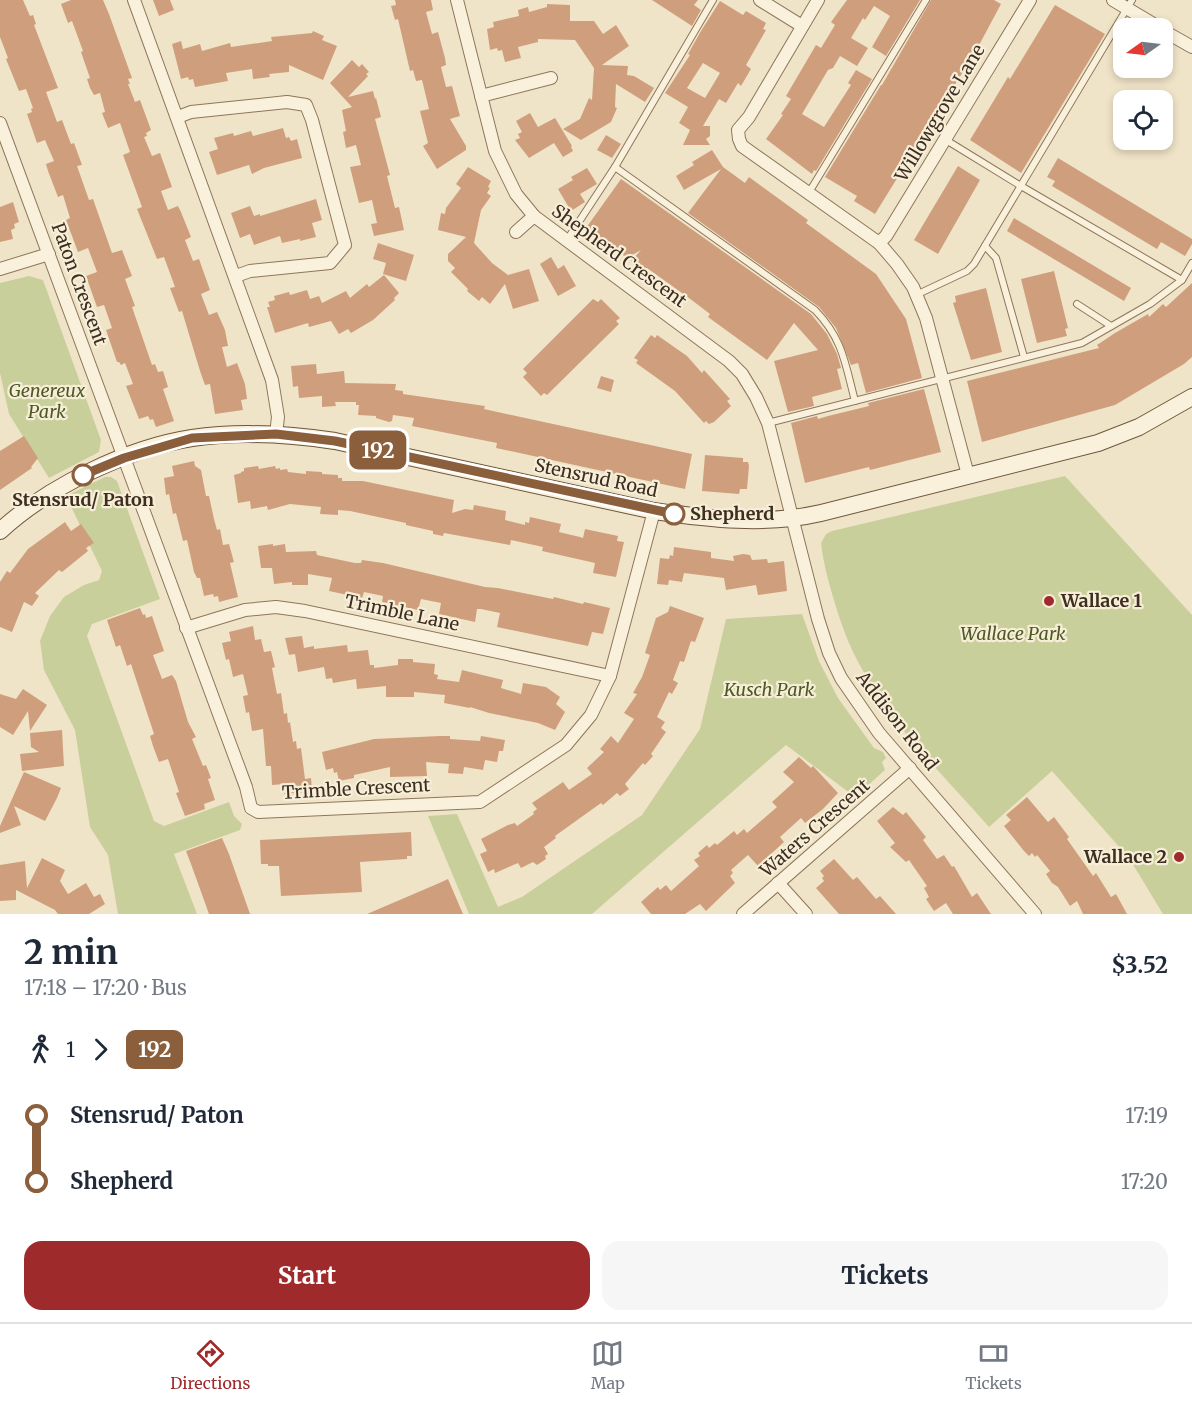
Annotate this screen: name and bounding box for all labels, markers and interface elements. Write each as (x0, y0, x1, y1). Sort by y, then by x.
north arrow (1113, 18, 1173, 78)
map controls (1113, 18, 1173, 150)
street label: Willowgrove Lane (889, 40, 990, 186)
button: locate (1113, 90, 1173, 150)
street label: Shepherd Crescent (547, 199, 691, 312)
street label: Paton Crescent (47, 219, 112, 348)
park label: Genereux Park (9, 379, 86, 423)
line badge: 192 (344, 430, 412, 470)
text: 192 (361, 437, 395, 464)
street label: Stensrud Road (532, 453, 660, 502)
marker: Stensrud/ Paton (72, 464, 94, 486)
place label: Stensrud/ Paton (12, 488, 154, 511)
place label: Shepherd (690, 502, 774, 525)
marker: Shepherd (663, 503, 685, 525)
street label: Trimble Lane (343, 589, 462, 636)
place label: Wallace 1 (1060, 589, 1142, 612)
marker: Wallace 1 (1042, 594, 1056, 608)
park label: Wallace Park (960, 622, 1066, 645)
street label: Addison Road (851, 666, 943, 775)
park label: Kusch Park (723, 678, 814, 701)
street label: Trimble Crescent (281, 773, 431, 804)
street label: Waters Crescent (754, 774, 874, 882)
place label: Wallace 2 (1083, 845, 1167, 868)
marker: Wallace 2 (1172, 850, 1186, 864)
text: 2 min (24, 932, 118, 973)
text: $3.52 (1111, 951, 1168, 979)
text: 17:18 – 17:20 · Bus (24, 975, 187, 1000)
icon: walk (24, 1033, 57, 1066)
icon: forward (84, 1033, 117, 1066)
text: 192 (138, 1036, 171, 1063)
text: 1 (66, 1037, 75, 1062)
text: Stensrud/ Paton (70, 1101, 244, 1129)
text: 17:19 (1125, 1103, 1168, 1128)
text: Shepherd (70, 1167, 173, 1195)
text: 17:20 (1121, 1169, 1168, 1194)
button: Start (24, 1241, 590, 1310)
button: Tickets (602, 1241, 1168, 1310)
tab: Directions (170, 1337, 250, 1393)
tab: Map (591, 1337, 625, 1393)
tab: Tickets (965, 1337, 1022, 1393)

